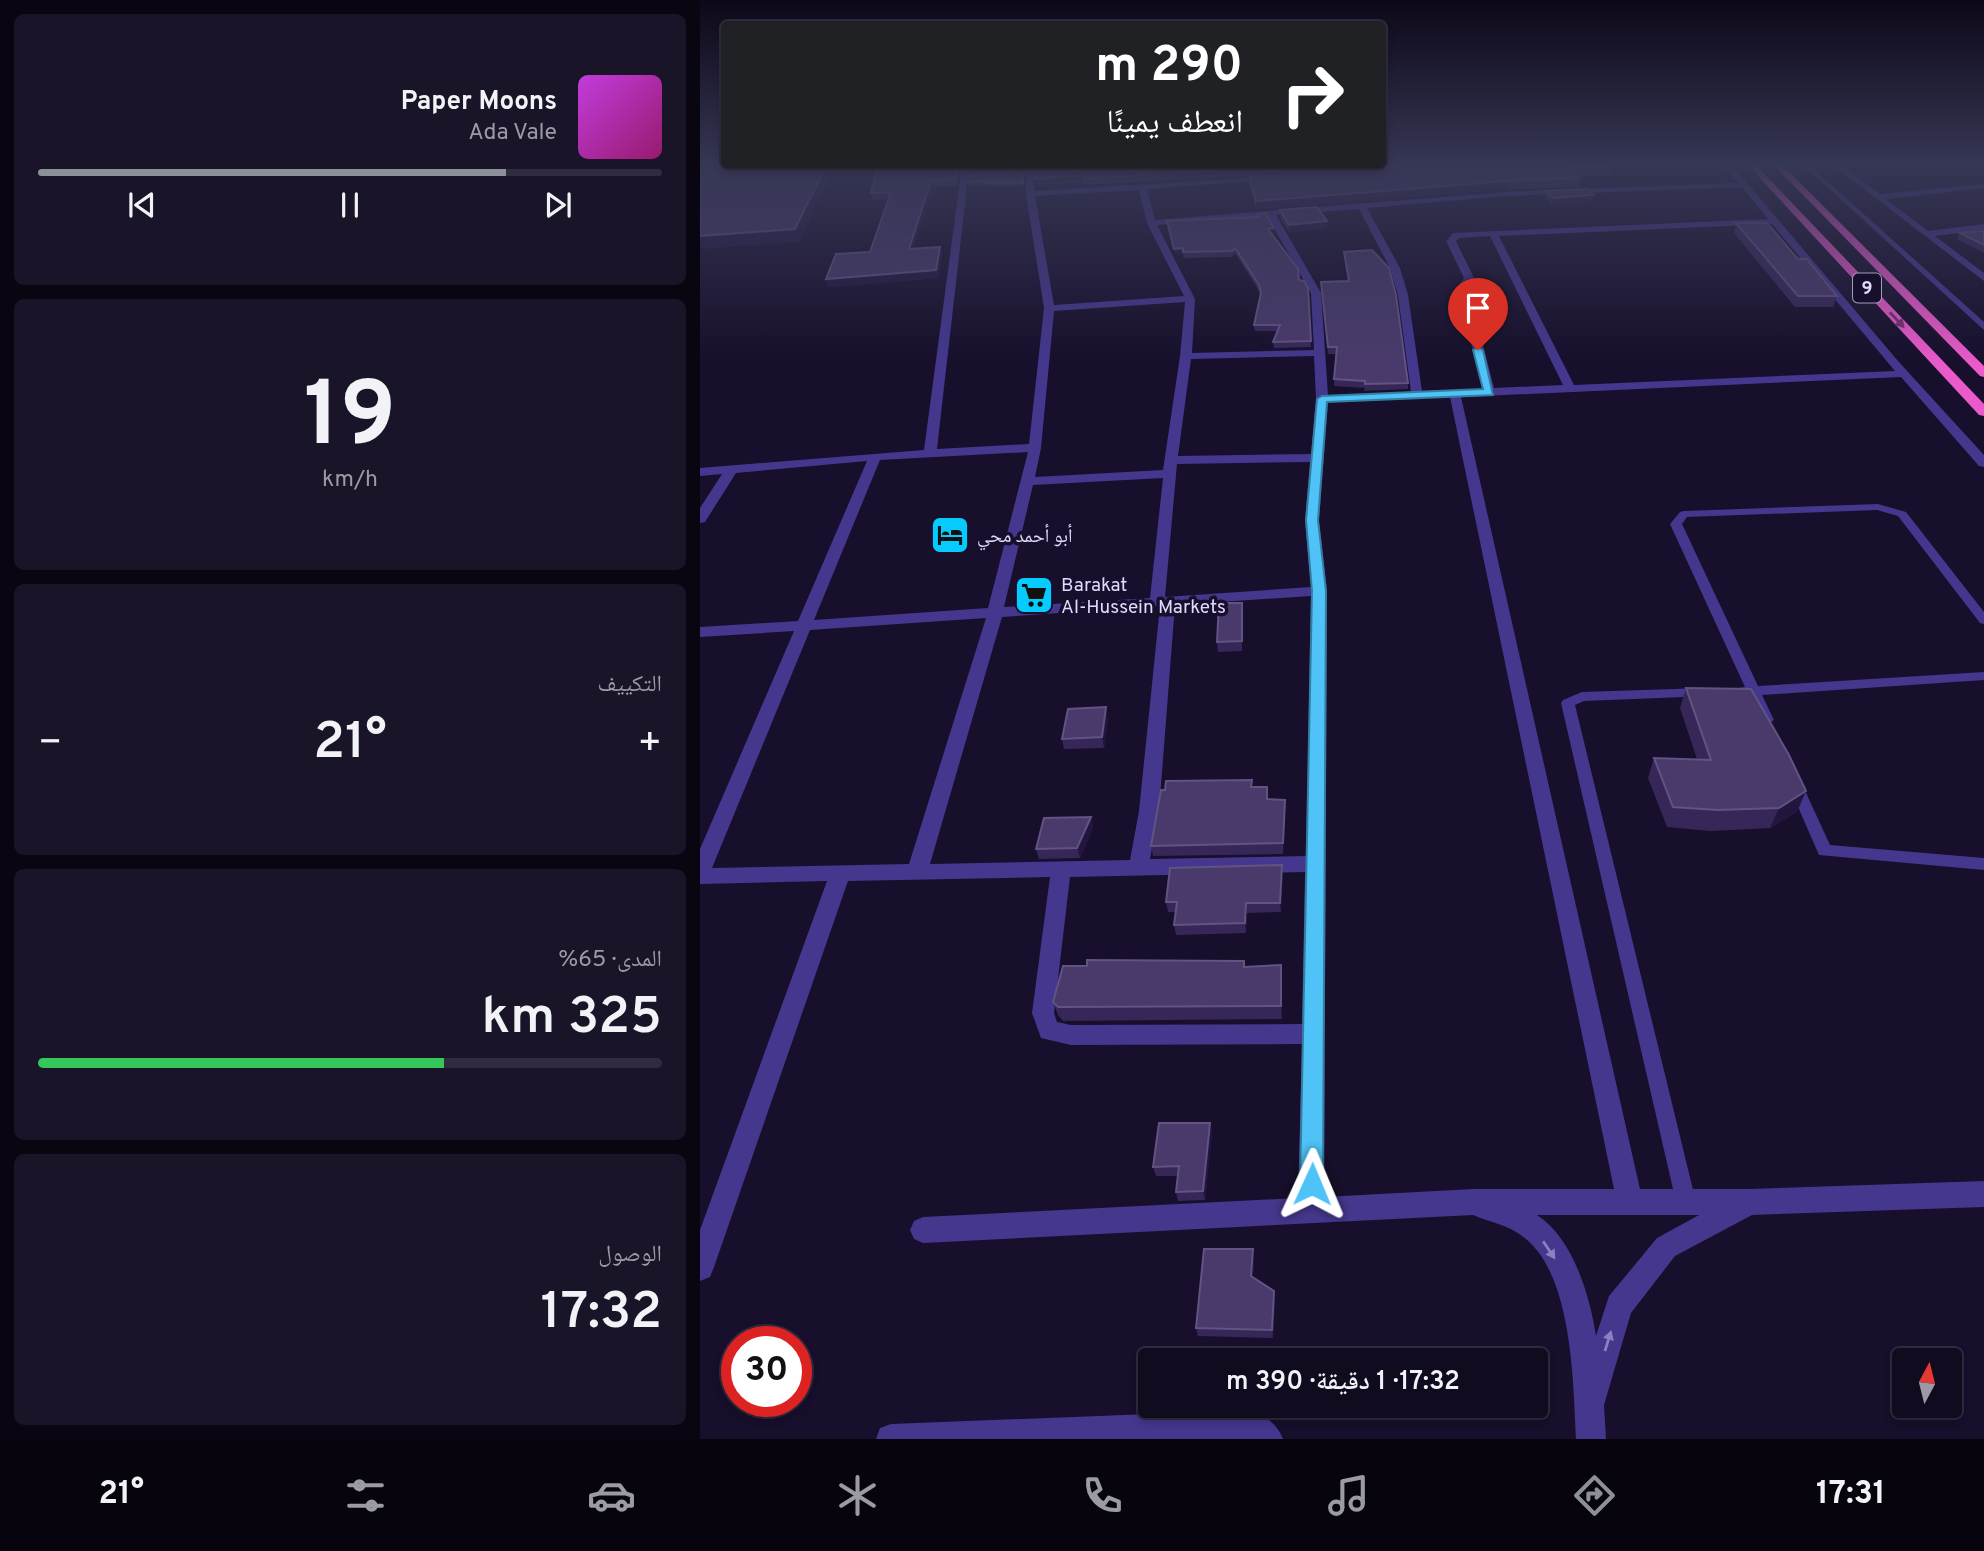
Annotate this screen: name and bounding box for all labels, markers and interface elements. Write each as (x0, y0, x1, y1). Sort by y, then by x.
text: 290 m (1095, 37, 1243, 99)
icon: right (1267, 49, 1358, 140)
text: Paper Moons (401, 86, 557, 119)
text: انعطف يمينًا (1106, 104, 1243, 144)
text: Ada Vale (468, 119, 557, 148)
icon: previous (123, 186, 161, 224)
icon: pause (331, 186, 369, 224)
icon: next (539, 186, 577, 224)
road number: 9 (1853, 274, 1881, 302)
pin (1448, 278, 1508, 350)
icon: arrive (1459, 289, 1497, 327)
one-way arrow (1889, 311, 1905, 328)
text: 19 (304, 363, 396, 478)
text: km/h (322, 466, 378, 495)
hotel icon: أبو أحمد محي (929, 514, 971, 556)
place label: أبو أحمد محي (977, 524, 1072, 551)
supermarket icon: Barakat Al-Hussein Markets (1013, 574, 1055, 616)
place label: Barakat Al-Hussein Markets (1061, 574, 1226, 620)
text: التكييف (597, 671, 662, 700)
text: 21° (313, 711, 387, 777)
text: − (38, 720, 63, 769)
text: + (637, 720, 662, 769)
text: المدى · 65% (558, 946, 662, 975)
text: 325 km (482, 986, 662, 1052)
position arrow (1275, 1147, 1349, 1221)
text: الوصول (598, 1241, 662, 1270)
one-way arrow (1542, 1241, 1556, 1259)
text: 17:32 (540, 1281, 662, 1347)
speed limit sign: 30 (721, 1326, 812, 1417)
one-way arrow (1604, 1330, 1614, 1351)
north arrow (1892, 1348, 1962, 1418)
map controls (1892, 1348, 1962, 1418)
text: 17:32 · 1 دقيقة · 390 m (1226, 1366, 1460, 1399)
icon: filters (341, 1471, 390, 1520)
icon: car (587, 1471, 636, 1520)
icon: climate (833, 1471, 882, 1520)
icon: phone (1078, 1471, 1127, 1520)
icon: music (1324, 1471, 1373, 1520)
icon: directions (1570, 1471, 1619, 1520)
text: 21° (98, 1475, 144, 1515)
text: 17:31 (1816, 1475, 1886, 1515)

